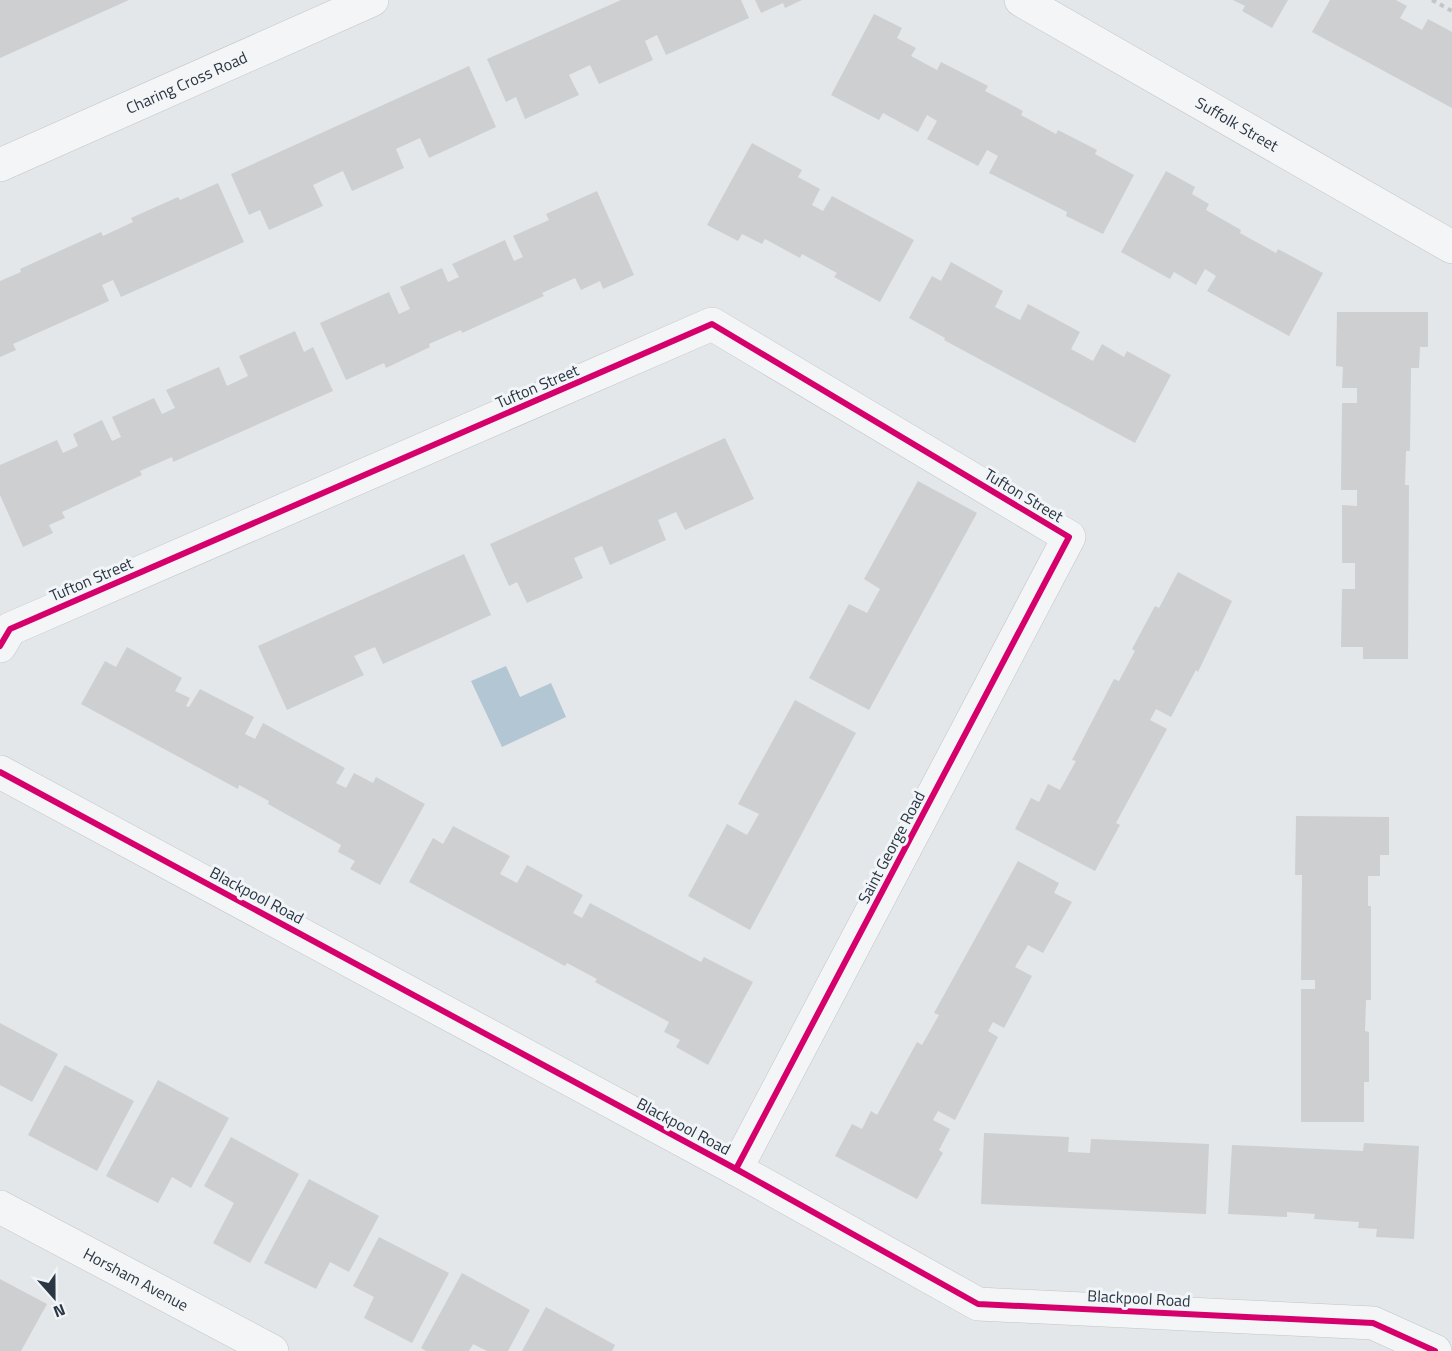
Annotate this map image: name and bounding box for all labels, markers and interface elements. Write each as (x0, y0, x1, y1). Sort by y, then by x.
street label: Charing Cross Road (122, 45, 251, 120)
street label: Suffolk Street (1191, 90, 1283, 157)
street label: Tufton Street (492, 358, 583, 414)
street label: Tufton Street (980, 462, 1068, 528)
street label: Tufton Street (46, 551, 137, 607)
street label: Saint George Road (851, 787, 931, 907)
street label: Blackpool Road (206, 860, 308, 930)
street label: Blackpool Road (633, 1091, 735, 1161)
street label: Horsham Avenue (79, 1241, 193, 1317)
north arrow (24, 1267, 84, 1327)
street label: Blackpool Road (1087, 1283, 1191, 1313)
text: N (50, 1298, 69, 1324)

